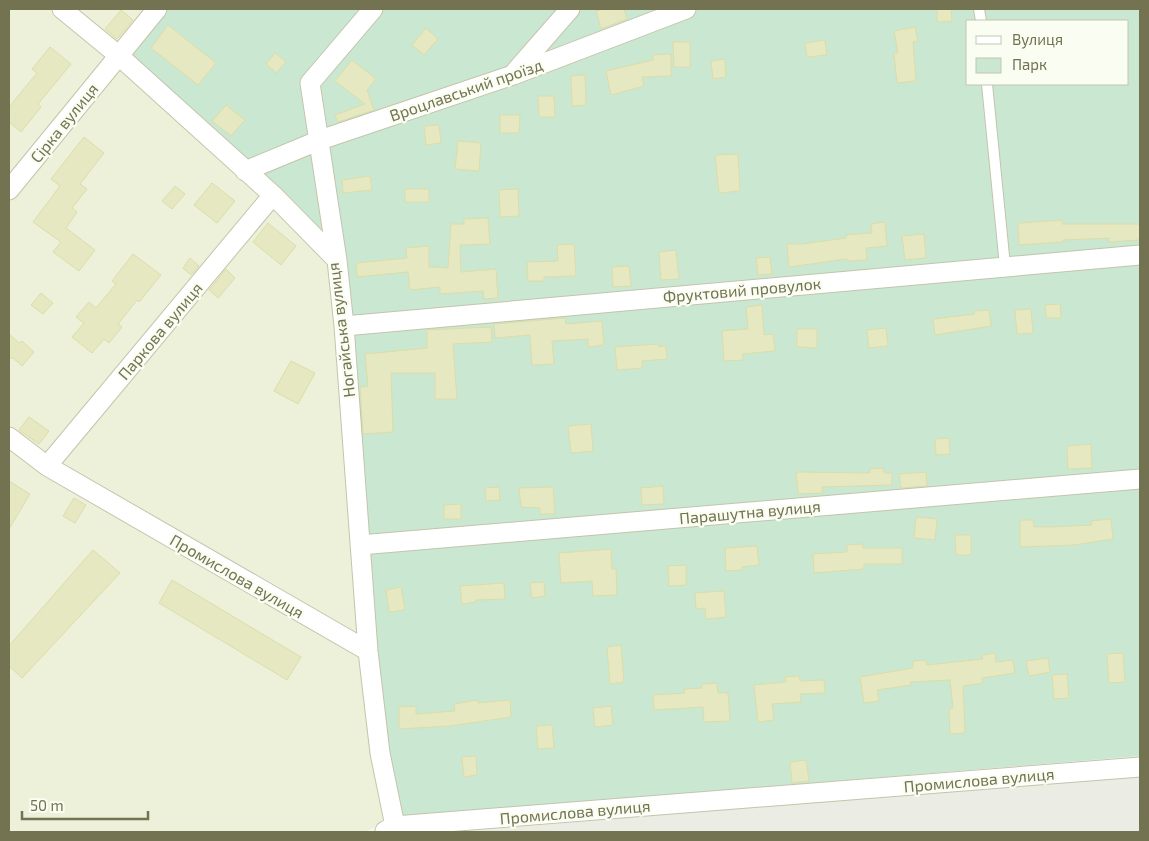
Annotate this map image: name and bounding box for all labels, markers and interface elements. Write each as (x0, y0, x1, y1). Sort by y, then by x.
legend (966, 20, 1129, 85)
text: Вулиця (1012, 30, 1063, 49)
street label: Вроцлавський проїзд (387, 54, 545, 125)
text: Парк (1012, 55, 1047, 73)
street label: Сірка вулиця (26, 79, 102, 167)
street label: Ногайська вулиця (323, 261, 359, 399)
street label: Фруктовий провулок (662, 273, 822, 307)
street label: Паркова вулиця (113, 278, 207, 384)
street label: Парашутна вулиця (678, 496, 822, 528)
street label: Промислова вулиця (167, 530, 307, 622)
street label: Промислова вулиця (903, 763, 1055, 797)
scale bar (22, 788, 149, 820)
street label: Промислова вулиця (499, 795, 651, 829)
text: 50 m (30, 796, 64, 814)

